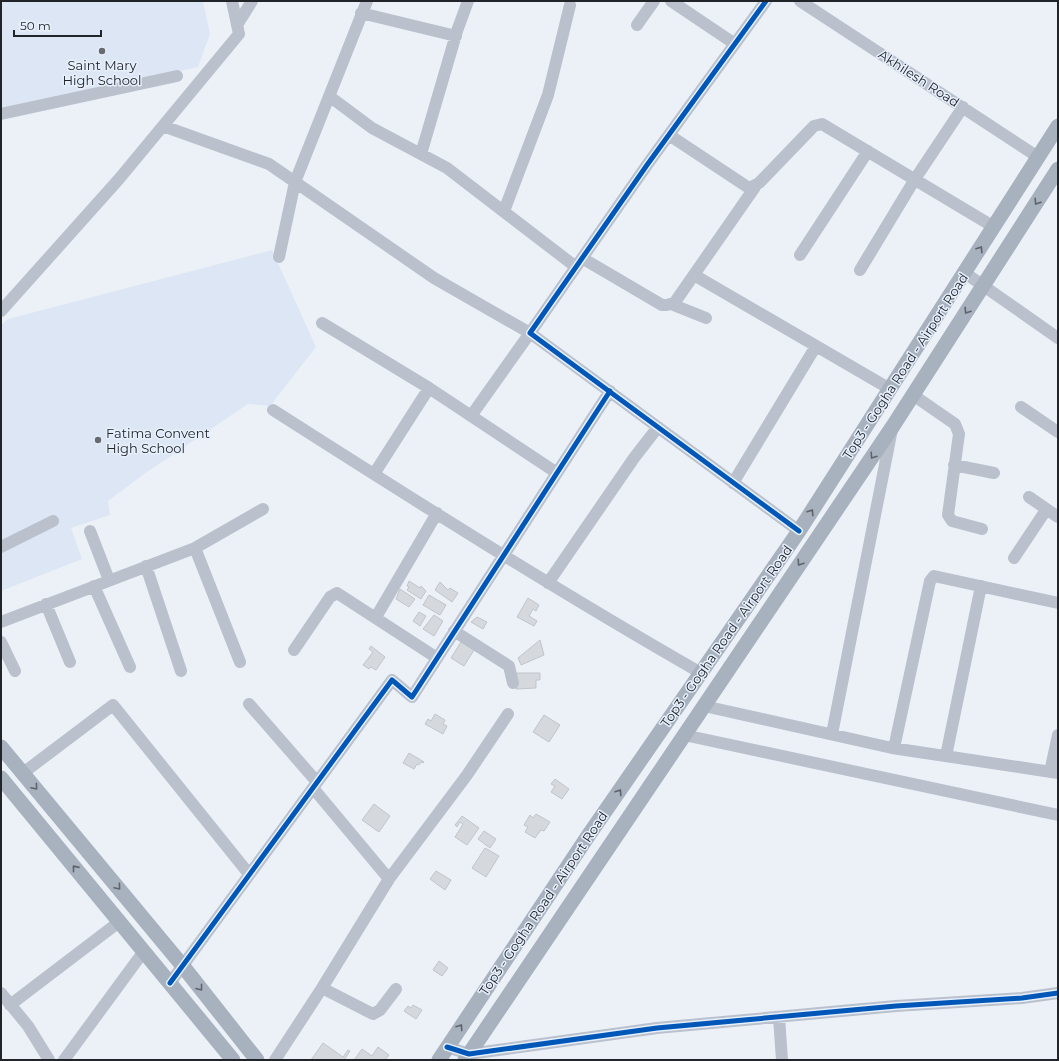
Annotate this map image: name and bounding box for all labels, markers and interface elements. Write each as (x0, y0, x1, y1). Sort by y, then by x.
scale bar (14, 12, 101, 38)
text: 50 m (20, 18, 51, 33)
marker: Saint Mary High School (97, 46, 107, 56)
street label: Akhilesh Road (876, 46, 962, 110)
place label: Saint Mary High School (63, 57, 141, 88)
one-way arrow (1034, 198, 1042, 205)
one-way arrow (975, 246, 983, 253)
street label: Top3 - Gogha Road - Airport Road (839, 270, 971, 462)
one-way arrow (964, 307, 971, 314)
place label: Fatima Convent High School (106, 425, 210, 456)
marker: Fatima Convent High School (93, 435, 103, 445)
one-way arrow (871, 451, 878, 458)
one-way arrow (806, 509, 813, 516)
street label: Top3 - Gogha Road - Airport Road (657, 542, 795, 730)
one-way arrow (798, 559, 805, 566)
one-way arrow (31, 782, 38, 790)
one-way arrow (614, 789, 621, 796)
street label: Top3 - Gogha Road - Airport Road (475, 808, 611, 998)
one-way arrow (72, 865, 79, 872)
one-way arrow (113, 883, 120, 890)
one-way arrow (196, 983, 203, 990)
one-way arrow (455, 1024, 463, 1031)

